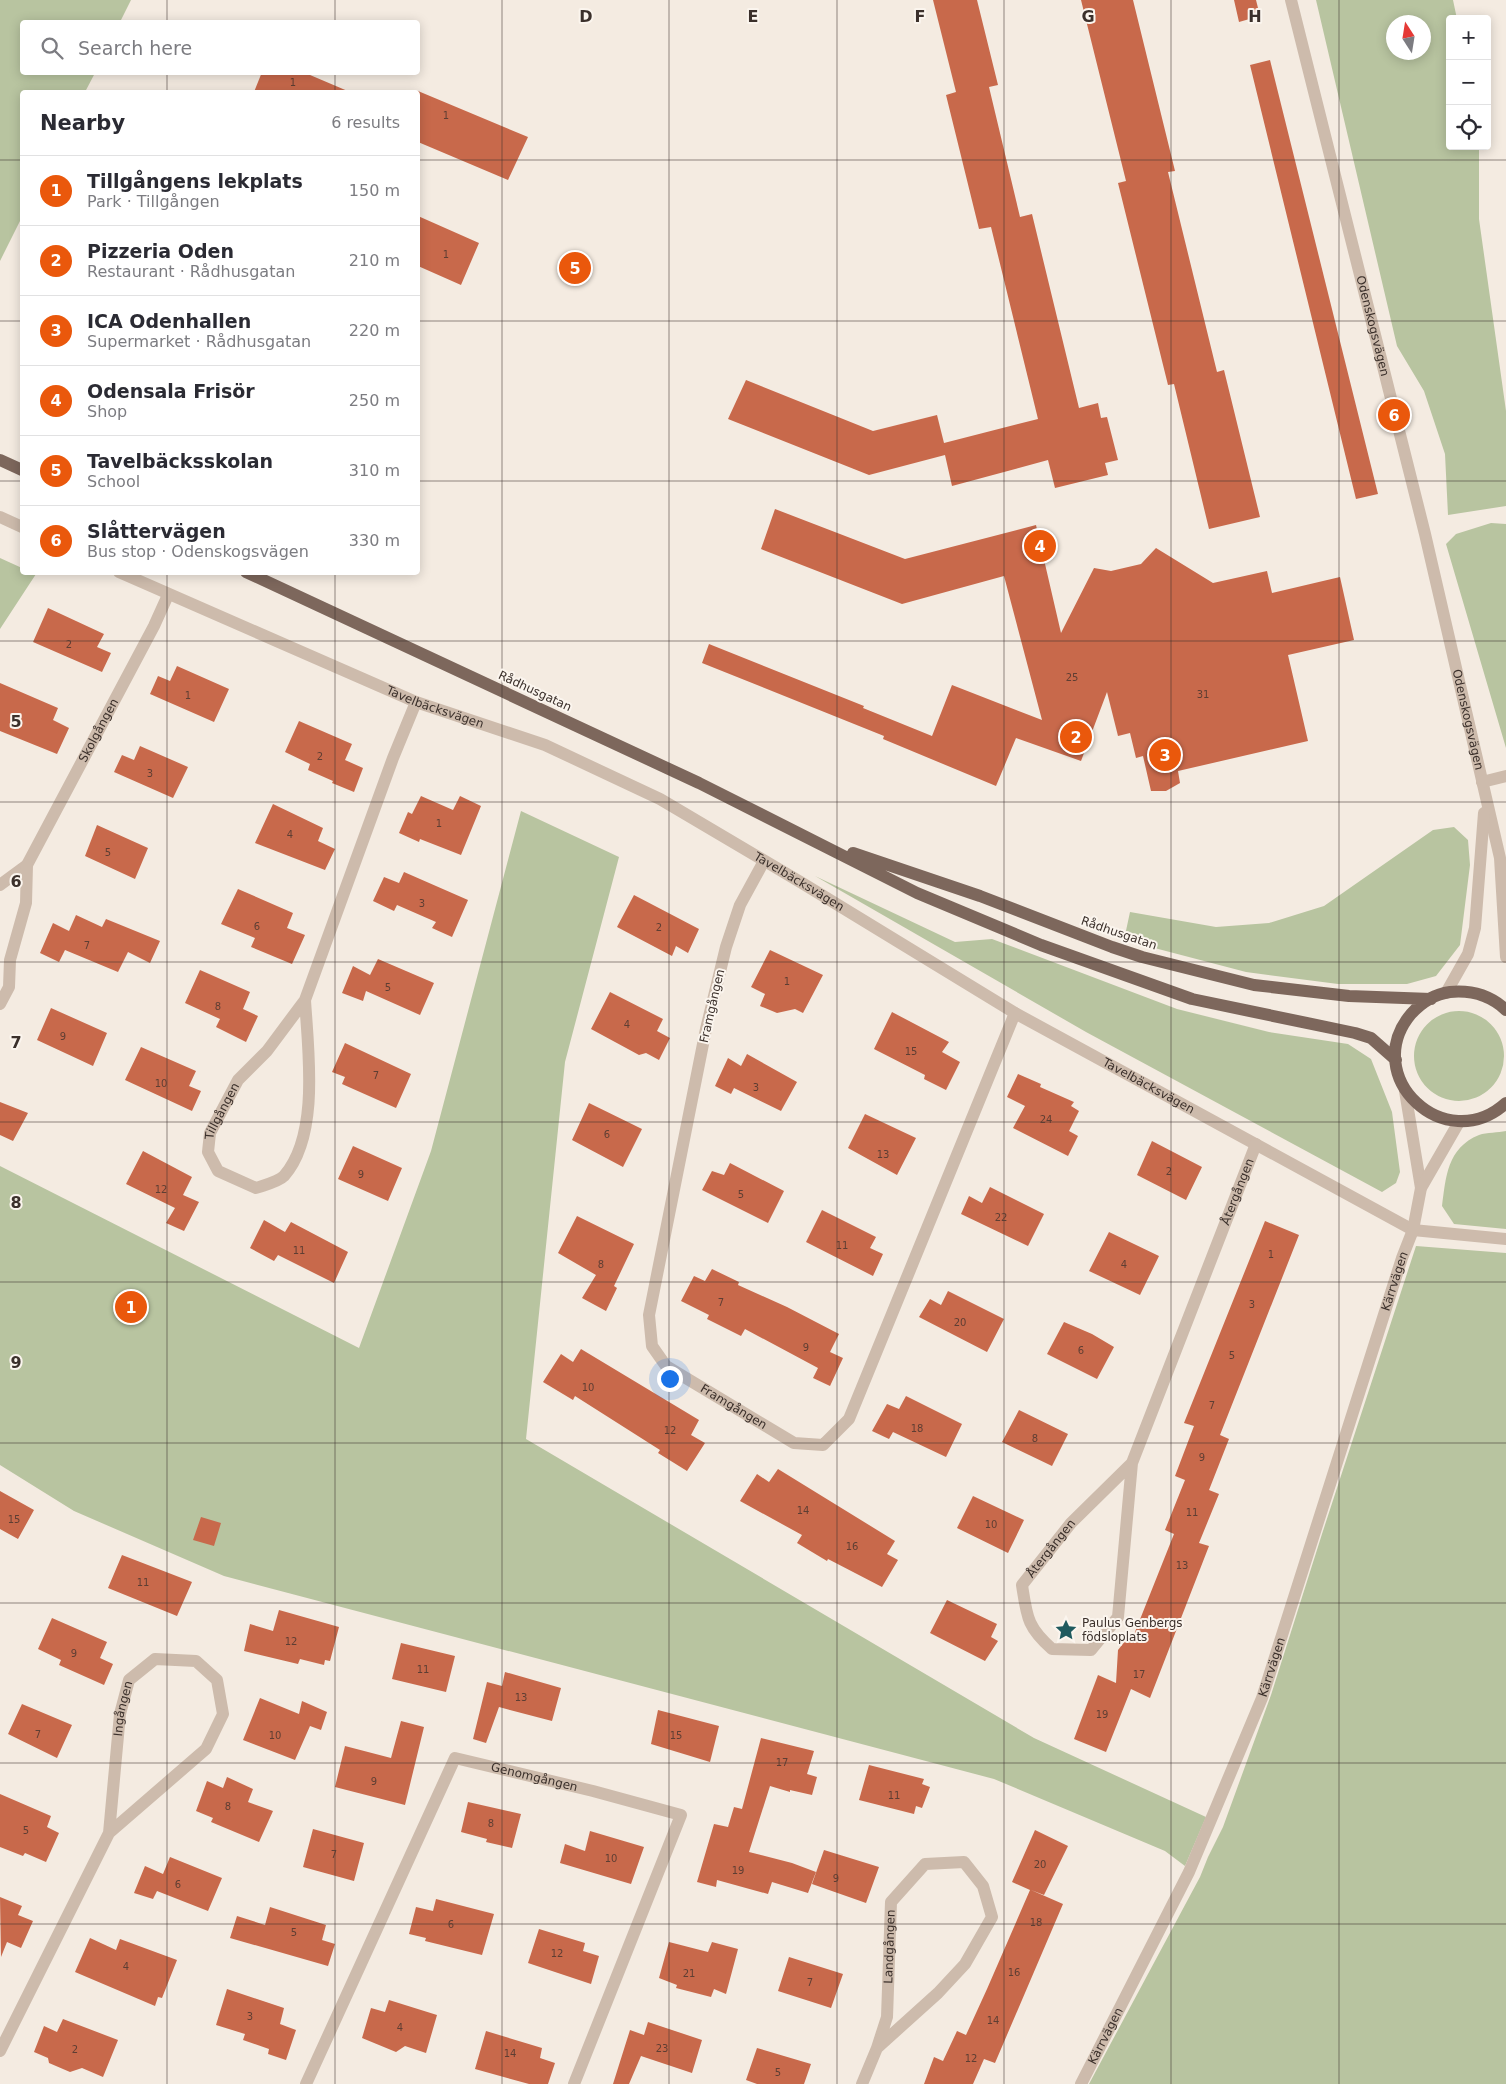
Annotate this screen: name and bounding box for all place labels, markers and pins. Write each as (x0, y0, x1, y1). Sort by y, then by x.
pin: 5 (559, 249, 591, 287)
pin: 6 (1378, 396, 1410, 434)
pin: 4 (1024, 527, 1056, 565)
pin: 2 (1060, 718, 1092, 756)
pin: 3 (1149, 736, 1181, 774)
pin: 1 (115, 1288, 147, 1326)
place label: Paulus Genbergs födsloplats (1082, 1616, 1183, 1644)
place icon: Paulus Genbergs födsloplats (1053, 1617, 1079, 1643)

